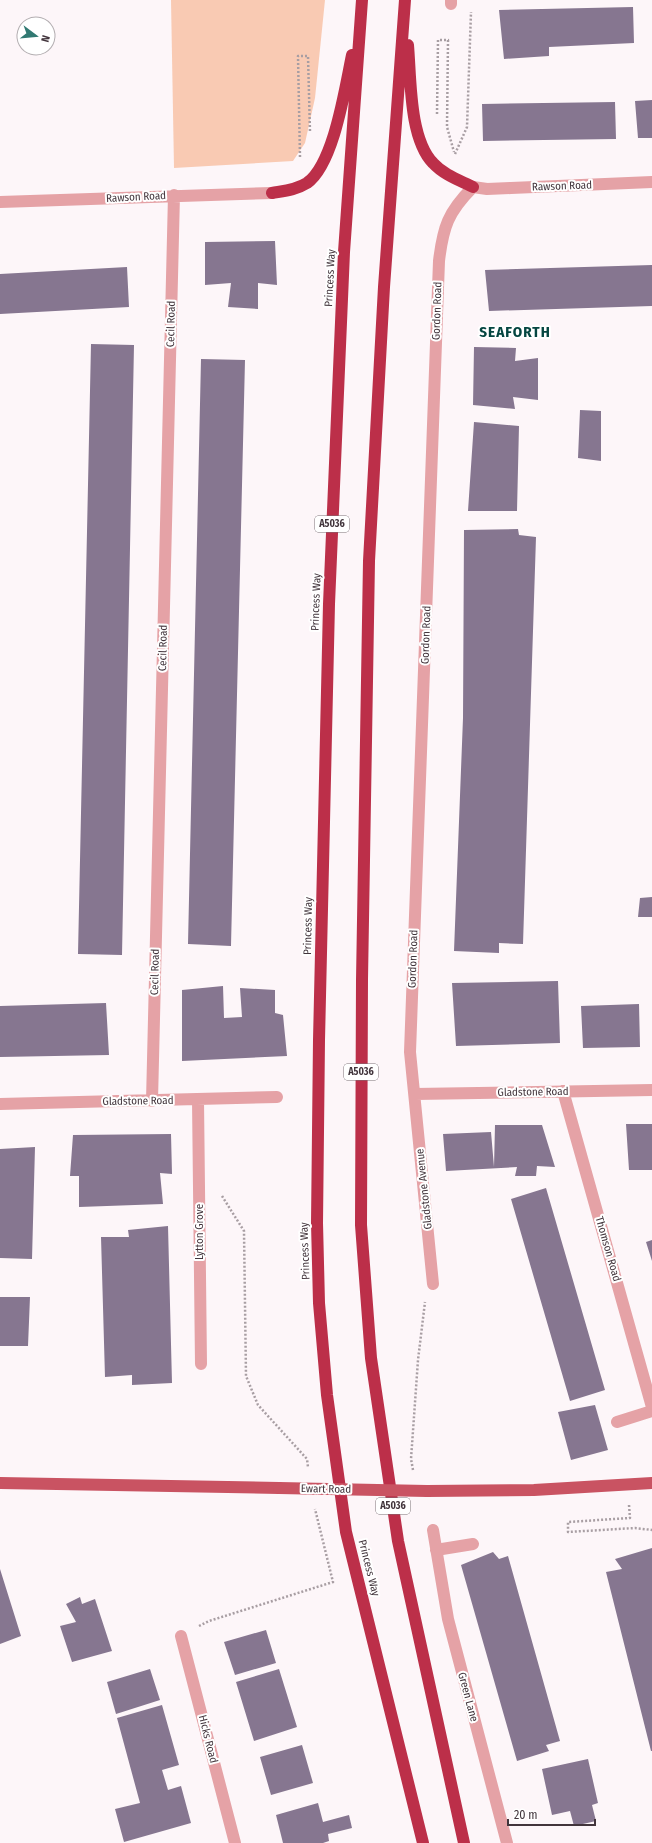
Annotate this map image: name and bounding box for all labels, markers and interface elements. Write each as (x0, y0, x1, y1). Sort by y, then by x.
north arrow (16, 16, 56, 56)
text: N (38, 34, 52, 44)
street label: Rawson Road (532, 178, 592, 194)
street label: Rawson Road (106, 189, 166, 205)
street label: Princess Way (322, 249, 338, 307)
street label: Gordon Road (429, 282, 445, 340)
street label: Cecil Road (164, 301, 178, 347)
district label: SEAFORTH (479, 323, 551, 341)
road number: A5036 (315, 516, 349, 532)
street label: Princess Way (308, 573, 324, 631)
street label: Gordon Road (418, 606, 434, 664)
street label: Cecil Road (156, 625, 170, 671)
street label: Princess Way (301, 897, 315, 955)
street label: Gordon Road (405, 930, 421, 988)
street label: Cecil Road (148, 949, 162, 995)
road number: A5036 (344, 1064, 378, 1080)
street label: Gladstone Road (497, 1085, 569, 1099)
street label: Gladstone Road (102, 1094, 174, 1108)
street label: Gladstone Avenue (413, 1148, 435, 1230)
street label: Lytton Grove (193, 1204, 206, 1260)
street label: Thomson Road (593, 1215, 623, 1283)
street label: Princess Way (297, 1222, 313, 1280)
street label: Ewart Road (301, 1482, 351, 1496)
road number: A5036 (376, 1498, 410, 1514)
street label: Princess Way (356, 1538, 382, 1598)
street label: Green Lane (455, 1671, 481, 1723)
street label: Hicks Road (196, 1714, 220, 1764)
scale bar (508, 1801, 595, 1827)
text: 20 m (514, 1808, 538, 1822)

